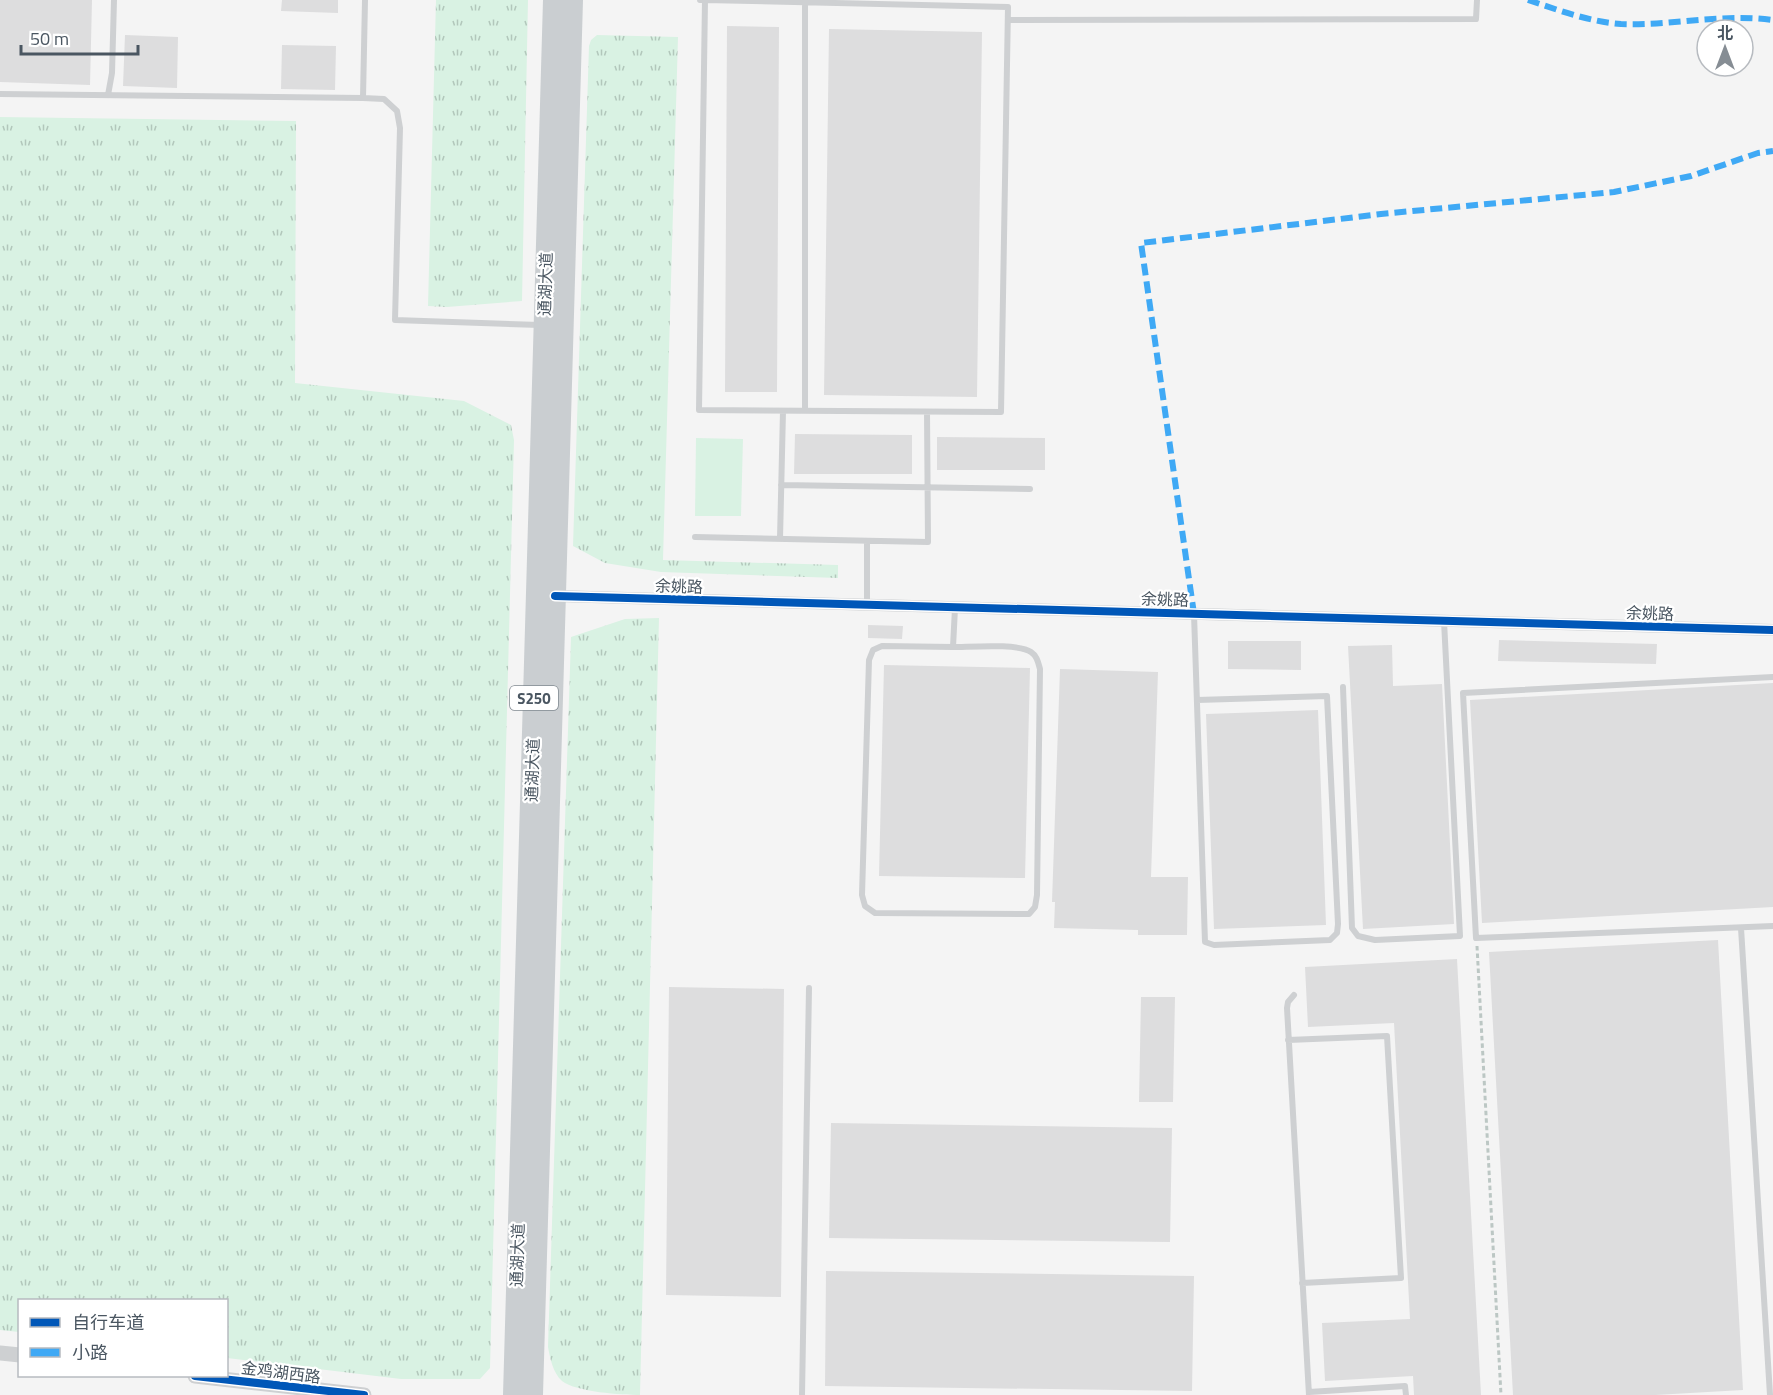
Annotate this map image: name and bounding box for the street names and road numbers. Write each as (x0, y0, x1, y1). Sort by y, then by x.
street label: 通湖大道 (532, 252, 558, 316)
street label: 余姚路 (655, 573, 703, 599)
street label: 余姚路 (1141, 586, 1189, 612)
street label: 余姚路 (1626, 600, 1674, 626)
road number: S250 (510, 686, 558, 710)
street label: 通湖大道 (519, 738, 545, 802)
street label: 通湖大道 (504, 1223, 530, 1287)
street label: 金鸡湖西路 (240, 1355, 322, 1389)

